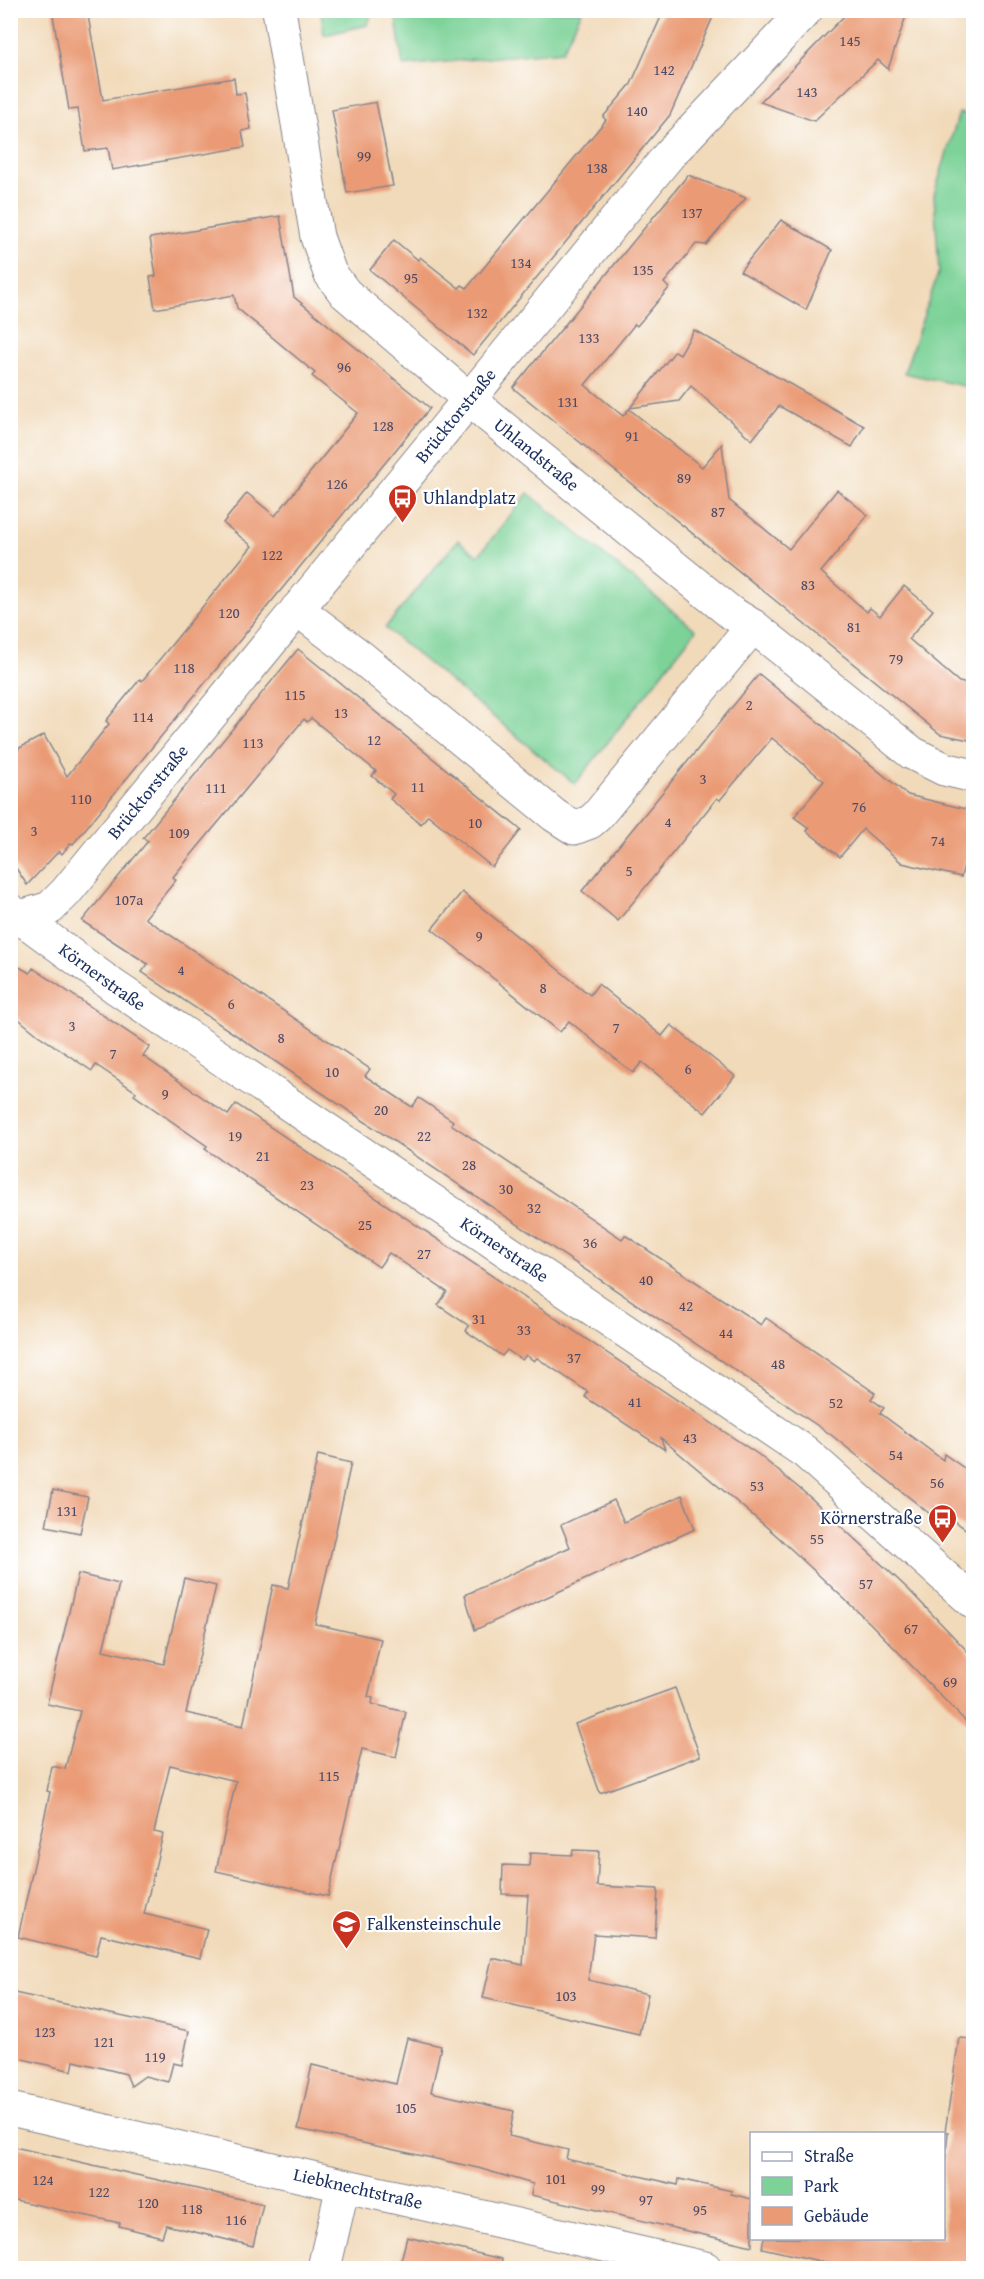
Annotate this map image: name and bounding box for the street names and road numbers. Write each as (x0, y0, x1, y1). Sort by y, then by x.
street label: Brücktorstraße (408, 362, 502, 469)
street label: Uhlandstraße (488, 411, 585, 497)
street label: Brücktorstraße (101, 738, 195, 845)
street label: Körnerstraße (53, 936, 151, 1017)
street label: Körnerstraße (455, 1210, 555, 1289)
street label: Liebknechtstraße (291, 2160, 425, 2216)

